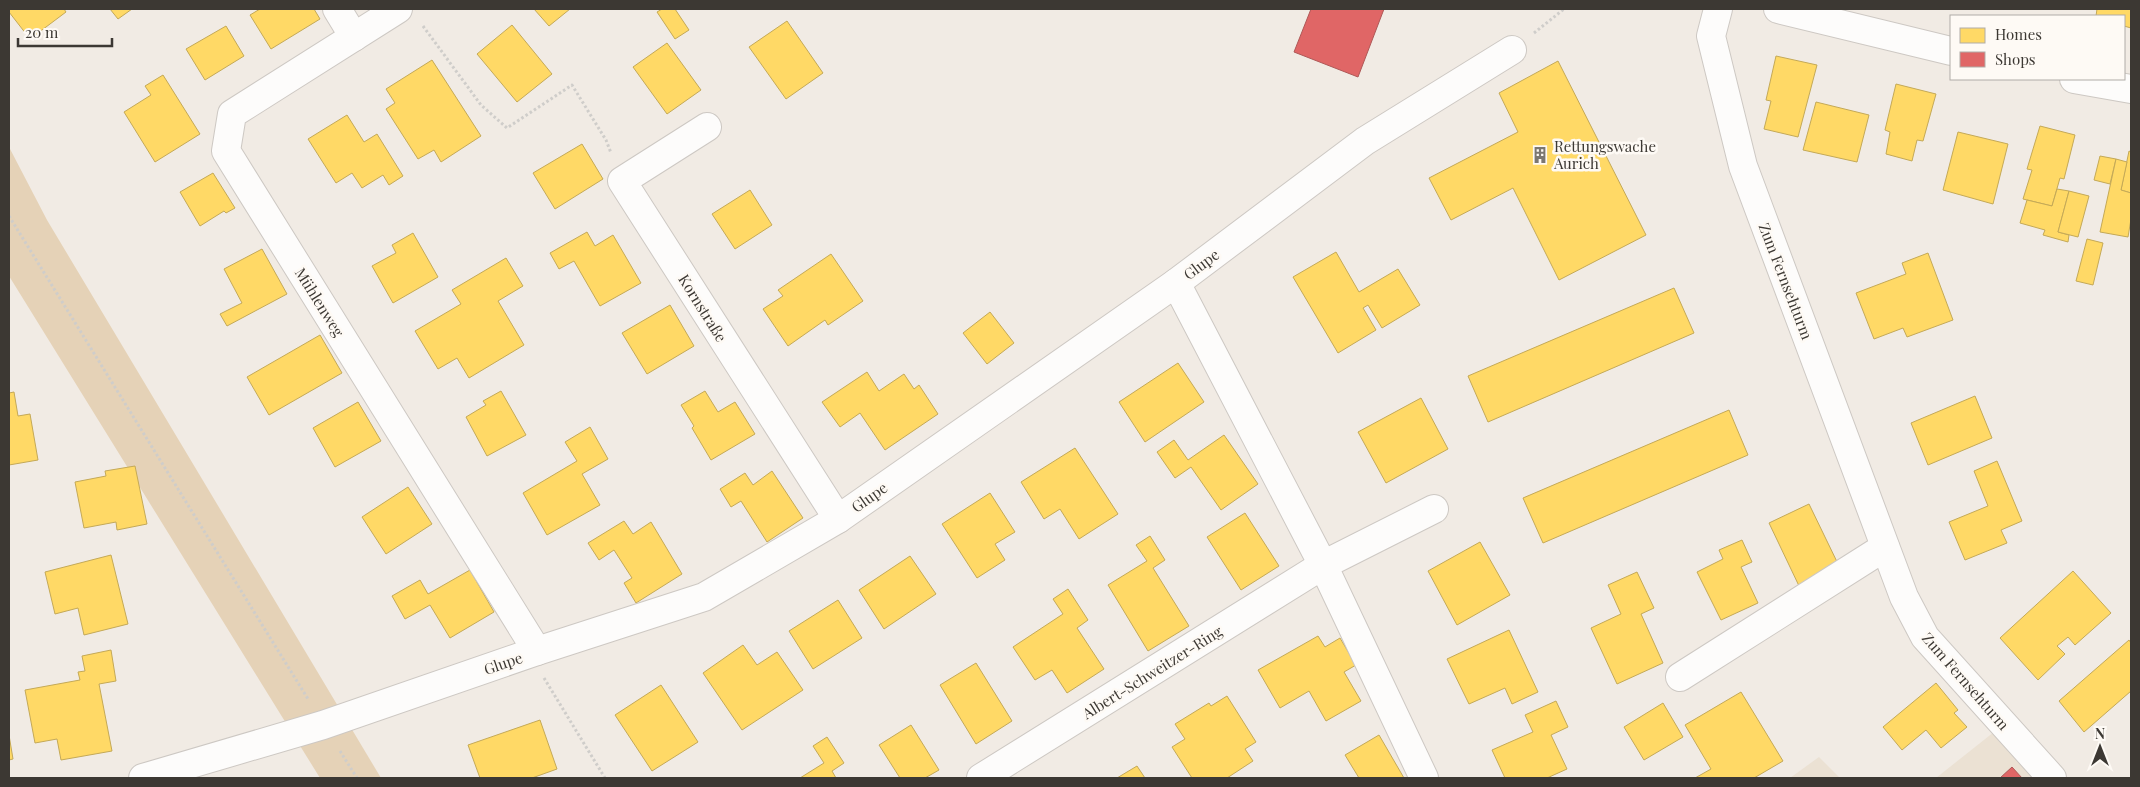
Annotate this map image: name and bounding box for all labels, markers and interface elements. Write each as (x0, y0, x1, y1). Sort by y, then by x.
scale bar (18, 15, 111, 47)
legend (1950, 15, 2125, 80)
text: 20 m (25, 22, 59, 42)
text: Homes (1995, 24, 2042, 44)
text: Shops (1995, 49, 2036, 69)
place label: Rettungswache Aurich (1553, 136, 1656, 173)
building icon: Rettungswache Aurich (1530, 145, 1550, 165)
street label: Zum Fernsehturm (1755, 220, 1818, 343)
street label: Glupe (1179, 244, 1223, 284)
street label: Mühlenweg (291, 264, 349, 340)
street label: Kornstraße (674, 270, 732, 346)
street label: Glupe (847, 477, 891, 517)
street label: Albert-Schweitzer-Ring (1077, 621, 1226, 724)
street label: Zum Fernsehturm (1918, 628, 2014, 735)
street label: Glupe (481, 647, 525, 679)
north arrow (2075, 722, 2125, 772)
text: N (2095, 724, 2105, 743)

